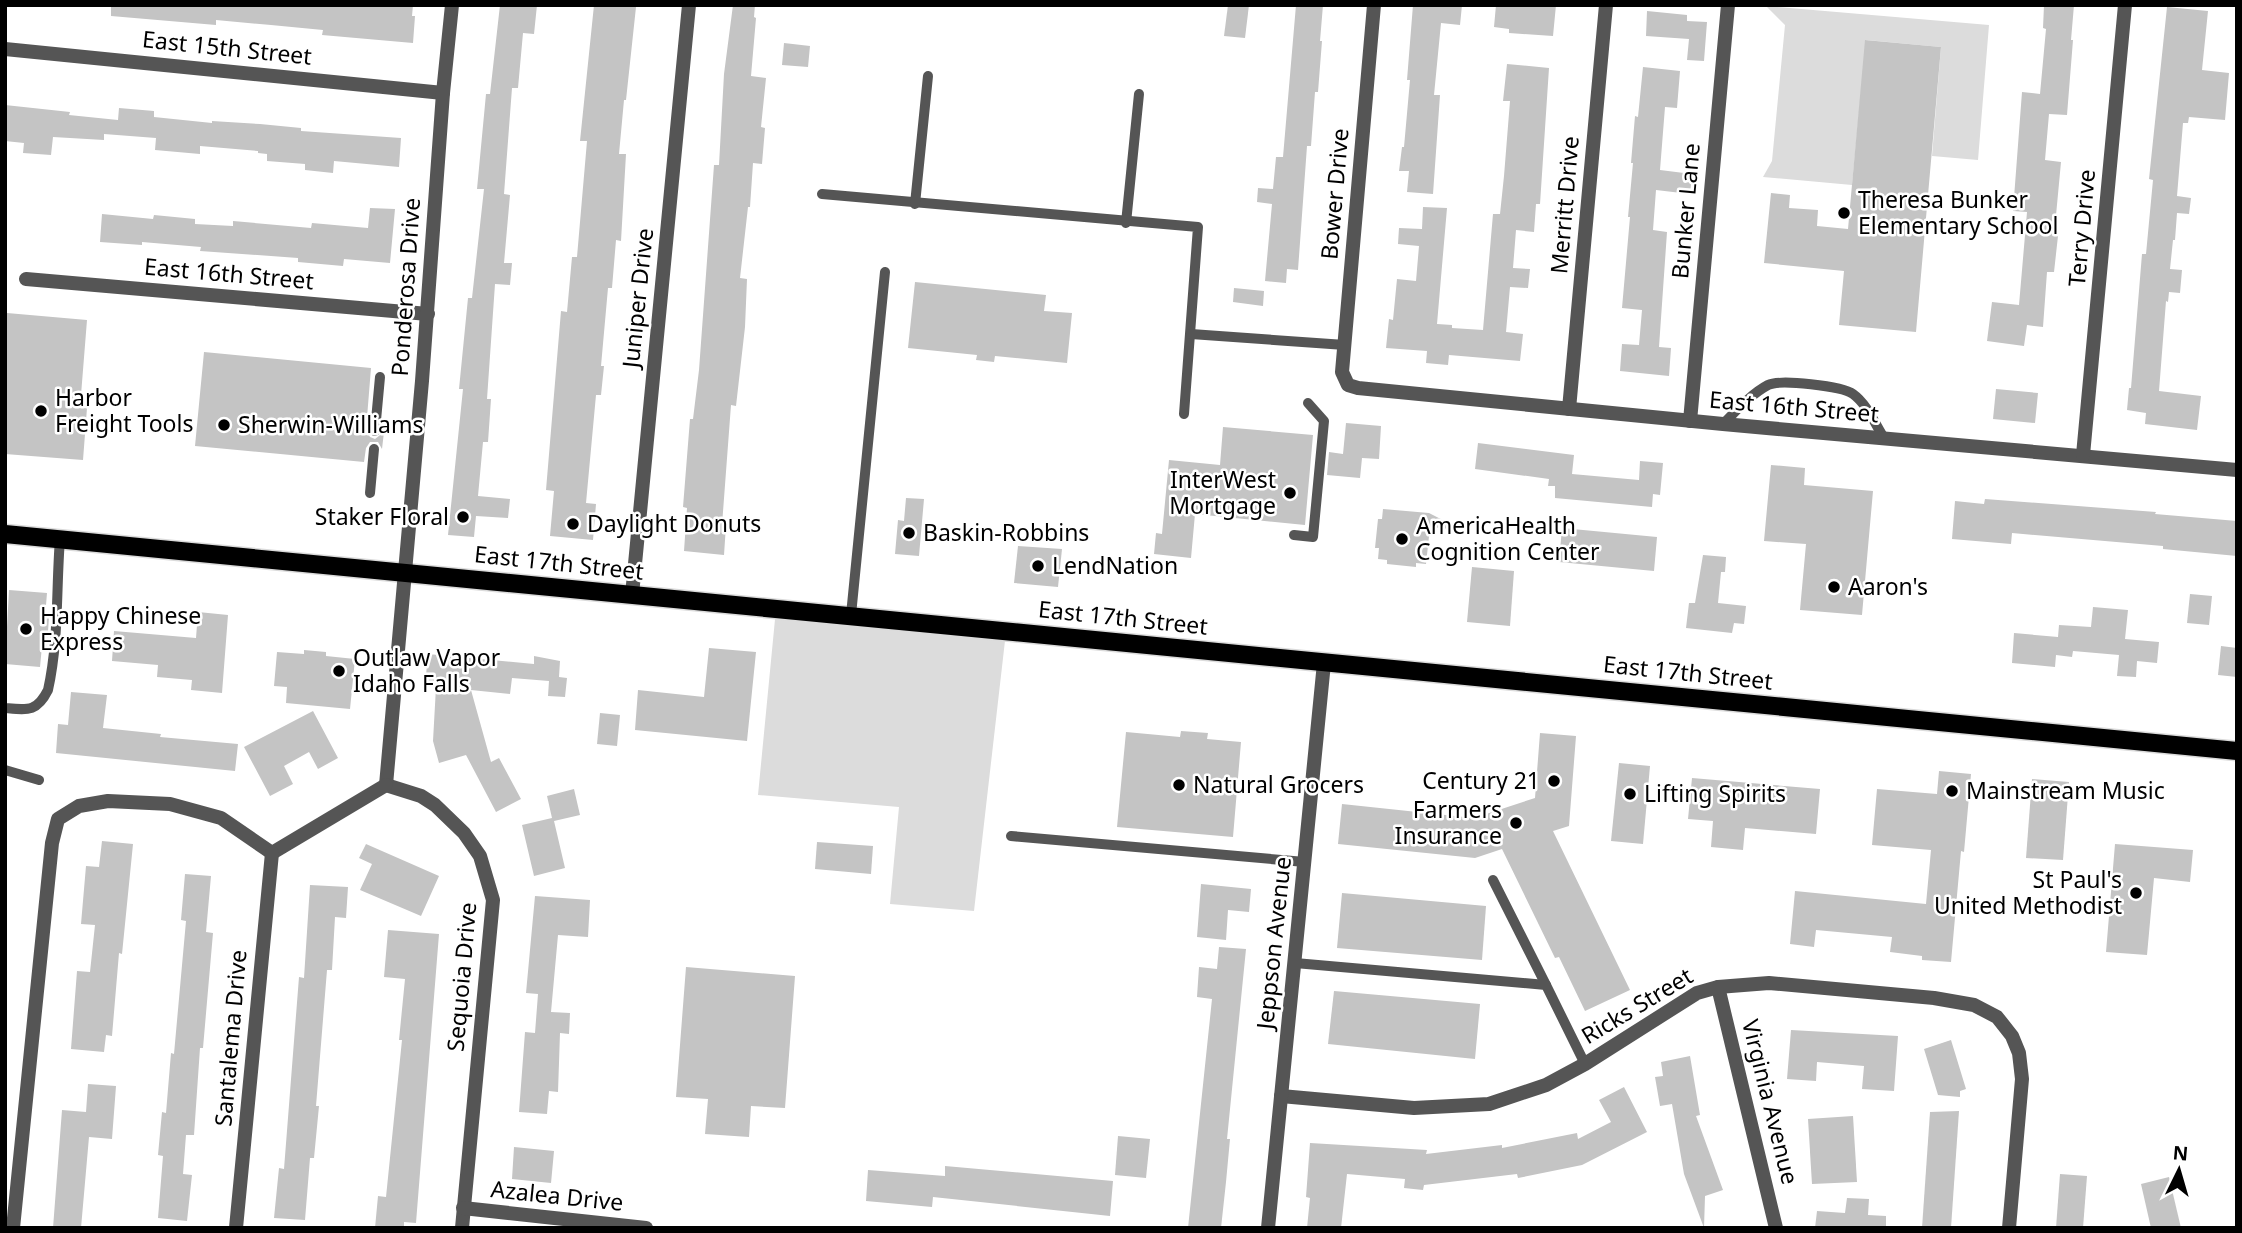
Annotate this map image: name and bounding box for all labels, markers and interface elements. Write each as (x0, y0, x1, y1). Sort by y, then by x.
street label: East 15th Street (141, 22, 313, 72)
street label: Bower Drive (1312, 127, 1356, 261)
street label: Merritt Drive (1542, 135, 1586, 275)
street label: Bunker Lane (1663, 142, 1707, 280)
street label: Terry Drive (2060, 168, 2102, 288)
place label: Theresa Bunker Elementary School (1858, 183, 2058, 241)
street label: Ponderosa Drive (383, 197, 427, 377)
marker: Theresa Bunker Elementary School (1836, 205, 1852, 221)
street label: Juniper Drive (614, 227, 660, 371)
street label: East 16th Street (143, 250, 315, 296)
place label: Harbor Freight Tools (55, 381, 193, 439)
street label: East 16th Street (1708, 383, 1880, 429)
marker: Harbor Freight Tools (33, 403, 49, 419)
place label: Sherwin-Williams (238, 408, 424, 440)
marker: Sherwin-Williams (216, 417, 232, 433)
place label: InterWest Mortgage (1169, 463, 1276, 521)
marker: InterWest Mortgage (1282, 485, 1298, 501)
place label: Staker Floral (315, 500, 449, 532)
place label: Daylight Donuts (587, 507, 761, 539)
marker: Staker Floral (455, 509, 471, 525)
place label: AmericaHealth Cognition Center (1416, 509, 1600, 567)
marker: Daylight Donuts (565, 516, 581, 532)
place label: Baskin-Robbins (923, 516, 1089, 548)
marker: Baskin-Robbins (901, 525, 917, 541)
marker: AmericaHealth Cognition Center (1394, 531, 1410, 547)
street label: East 17th Street (473, 537, 645, 587)
place label: LendNation (1052, 549, 1178, 581)
marker: LendNation (1030, 558, 1046, 574)
place label: Aaron's (1848, 570, 1928, 602)
marker: Aaron's (1826, 579, 1842, 595)
street label: East 17th Street (1037, 592, 1209, 642)
place label: Happy Chinese Express (40, 599, 201, 657)
marker: Happy Chinese Express (18, 621, 34, 637)
place label: Outlaw Vapor Idaho Falls (353, 641, 501, 699)
street label: East 17th Street (1602, 647, 1774, 697)
marker: Outlaw Vapor Idaho Falls (331, 663, 347, 679)
place label: Century 21 (1422, 764, 1540, 796)
place label: Natural Grocers (1193, 768, 1364, 800)
marker: Century 21 (1546, 773, 1562, 789)
place label: Mainstream Music (1966, 774, 2165, 806)
marker: Natural Grocers (1171, 777, 1187, 793)
place label: Lifting Spirits (1644, 777, 1786, 809)
marker: Mainstream Music (1944, 783, 1960, 799)
marker: Lifting Spirits (1622, 786, 1638, 802)
place label: Farmers Insurance (1395, 793, 1502, 851)
marker: Farmers Insurance (1508, 815, 1524, 831)
street label: Jeppson Avenue (1248, 855, 1298, 1033)
place label: St Paul's United Methodist (1934, 863, 2122, 921)
marker: St Paul's United Methodist (2128, 885, 2144, 901)
street label: Sequoia Drive (439, 901, 483, 1053)
street label: Santalema Drive (206, 948, 254, 1128)
street label: Ricks Street (1575, 959, 1698, 1051)
street label: Virginia Avenue (1735, 1016, 1807, 1188)
north arrow (2144, 1135, 2214, 1205)
text: N (2172, 1139, 2189, 1167)
street label: Azalea Drive (489, 1172, 625, 1218)

